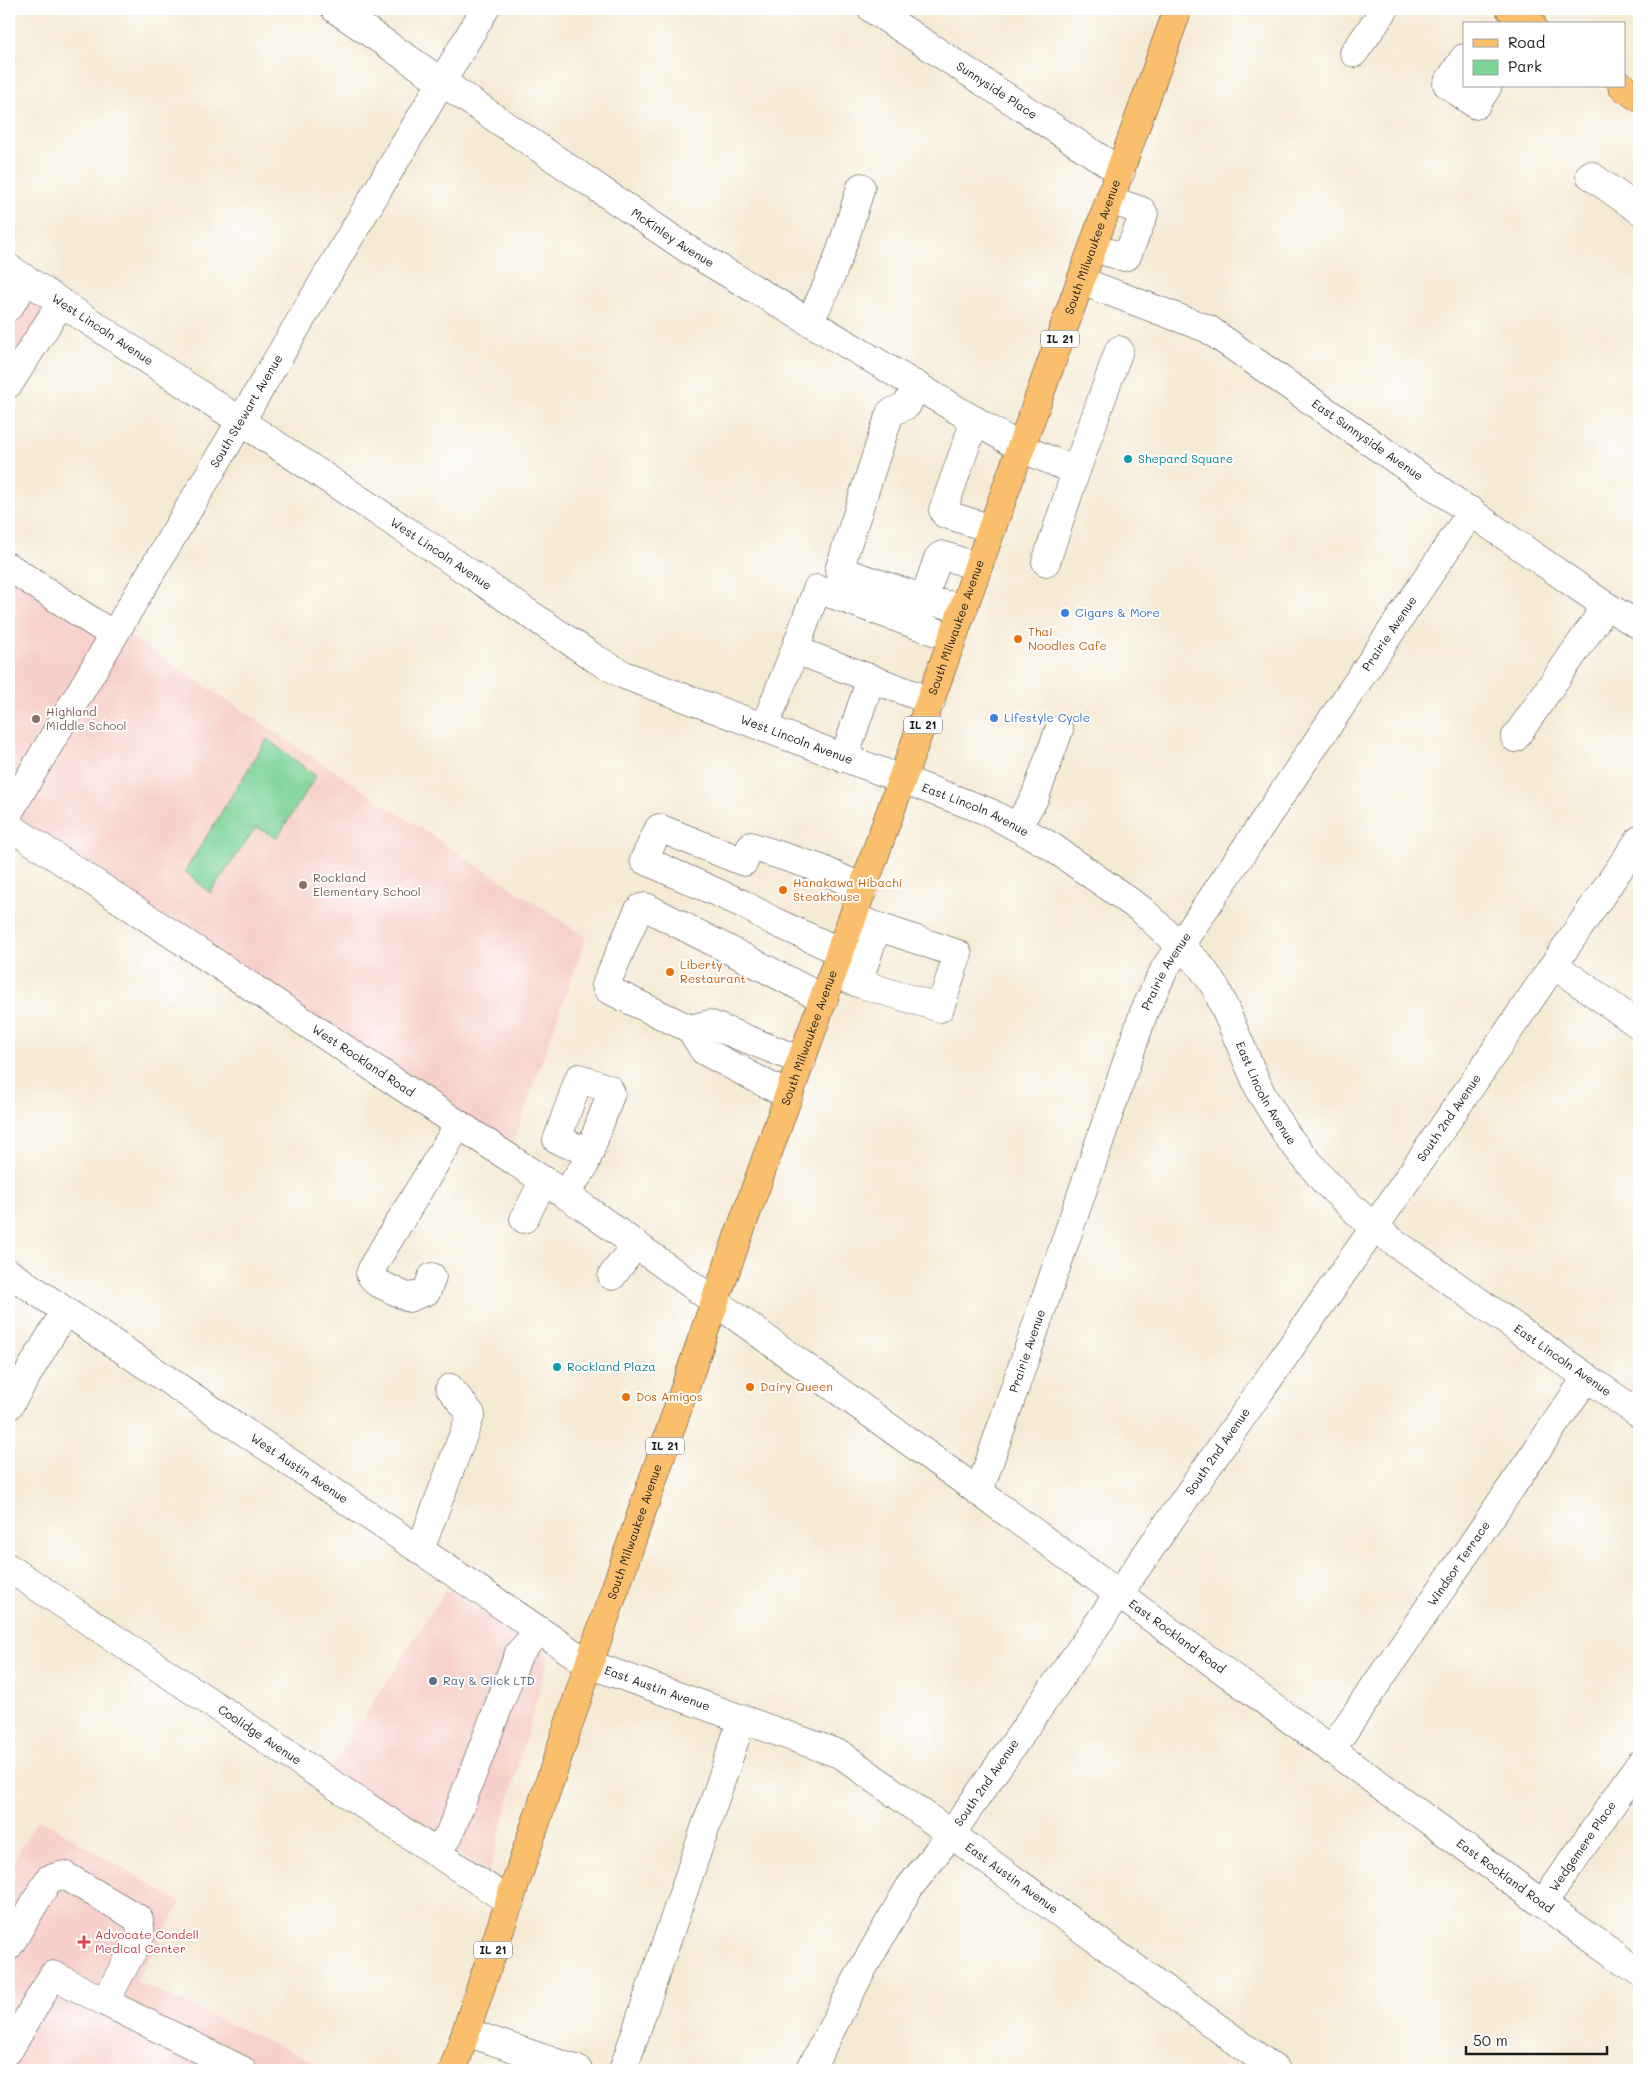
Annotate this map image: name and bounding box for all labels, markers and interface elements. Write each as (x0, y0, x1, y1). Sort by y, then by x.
legend (1463, 22, 1626, 88)
text: Road (1508, 32, 1545, 52)
text: Park (1508, 56, 1542, 76)
street label: Sunnyside Place (954, 57, 1041, 122)
street label: South Milwaukee Avenue (1060, 177, 1123, 317)
street label: McKinley Avenue (628, 204, 718, 270)
street label: West Lincoln Avenue (49, 289, 157, 368)
road number: IL 21 (1041, 330, 1079, 348)
street label: South Stewart Avenue (206, 351, 286, 470)
street label: East Sunnyside Avenue (1309, 395, 1427, 484)
place label: Shepard Square (1138, 450, 1233, 466)
marker: Shepard Square (1122, 453, 1134, 465)
street label: West Lincoln Avenue (388, 513, 495, 593)
street label: South Milwaukee Avenue (924, 557, 987, 697)
street label: Prairie Avenue (1358, 593, 1420, 674)
place label: Cigars & More (1075, 604, 1160, 620)
marker: Cigars & More (1059, 607, 1071, 619)
place label: Thai Noodles Cafe (1028, 623, 1107, 653)
marker: Thai Noodles Cafe (1012, 633, 1024, 645)
place label: Highland Middle School (46, 703, 127, 733)
place label: Lifestyle Cycle (1004, 709, 1090, 725)
street label: West Lincoln Avenue (739, 710, 855, 767)
marker: Lifestyle Cycle (988, 712, 1000, 724)
marker: Highland Middle School (30, 713, 42, 725)
road number: IL 21 (904, 716, 942, 734)
street label: East Lincoln Avenue (920, 779, 1032, 839)
place label: Rockland Elementary School (313, 869, 421, 899)
place label: Hanakawa Hibachi Steakhouse (793, 874, 902, 904)
marker: Rockland Elementary School (297, 879, 309, 891)
marker: Hanakawa Hibachi Steakhouse (777, 884, 789, 896)
street label: Prairie Avenue (1137, 929, 1194, 1012)
place label: Liberty Restaurant (680, 956, 746, 986)
marker: Liberty Restaurant (664, 966, 676, 978)
street label: South Milwaukee Avenue (777, 968, 840, 1107)
street label: West Rockland Road (309, 1020, 418, 1100)
street label: East Lincoln Avenue (1233, 1039, 1300, 1148)
street label: South 2nd Avenue (1413, 1070, 1484, 1164)
street label: Prairie Avenue (1005, 1307, 1048, 1395)
street label: East Lincoln Avenue (1511, 1320, 1615, 1399)
place label: Rockland Plaza (567, 1358, 656, 1374)
marker: Rockland Plaza (551, 1361, 563, 1373)
place label: Dairy Queen (760, 1378, 833, 1394)
marker: Dairy Queen (744, 1381, 756, 1393)
place label: Dos Amigos (636, 1388, 703, 1404)
marker: Dos Amigos (620, 1391, 632, 1403)
street label: South 2nd Avenue (1181, 1404, 1253, 1498)
street label: West Austin Avenue (248, 1429, 352, 1507)
road number: IL 21 (646, 1438, 684, 1454)
street label: South Milwaukee Avenue (603, 1462, 665, 1602)
street label: Windsor Terrace (1423, 1518, 1493, 1609)
street label: East Rockland Road (1126, 1595, 1229, 1677)
street label: East Austin Avenue (603, 1661, 713, 1714)
place label: Ray & Glick LTD (443, 1672, 535, 1688)
marker: Ray & Glick LTD (427, 1675, 439, 1687)
street label: Coolidge Avenue (215, 1701, 305, 1768)
street label: South 2nd Avenue (950, 1736, 1022, 1829)
street label: Wedgemere Place (1545, 1797, 1619, 1894)
street label: East Rockland Road (1454, 1835, 1557, 1916)
street label: East Austin Avenue (963, 1838, 1062, 1916)
place label: Advocate Condell Medical Center (95, 1926, 199, 1956)
marker: Advocate Condell Medical Center (77, 1935, 91, 1949)
road number: IL 21 (474, 1942, 512, 1958)
scale bar (1466, 2024, 1607, 2056)
text: 50 m (1473, 2030, 1508, 2050)

